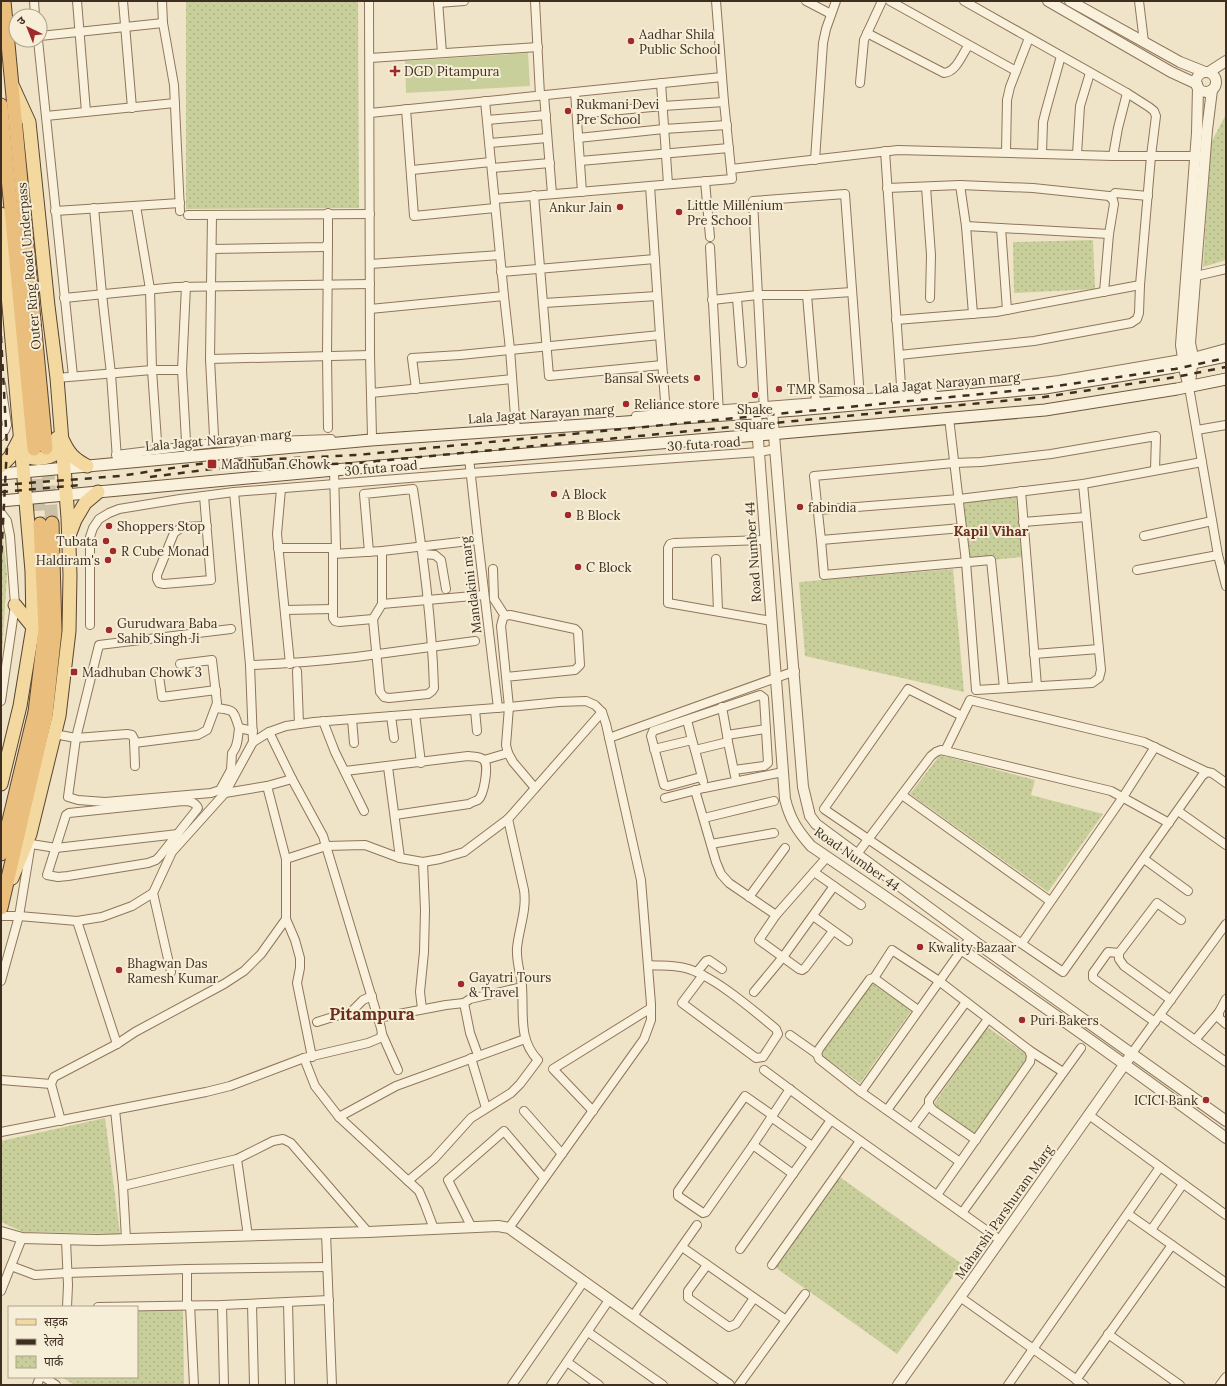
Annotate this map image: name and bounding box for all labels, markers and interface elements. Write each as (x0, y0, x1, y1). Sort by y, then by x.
north arrow (8, 8, 48, 48)
text: उ (14, 13, 29, 28)
place label: Aadhar Shila Public School (638, 26, 721, 58)
marker: Aadhar Shila Public School (626, 36, 636, 46)
place label: DGD Pitampura (404, 63, 500, 80)
marker: DGD Pitampura (389, 65, 401, 77)
place label: Rukmani Devi Pre School (576, 96, 659, 128)
marker: Rukmani Devi Pre School (563, 106, 573, 116)
street label: Outer Ring Road Underpass (13, 182, 45, 350)
place label: Little Millenium Pre School (687, 197, 784, 229)
place label: Ankur Jain (548, 199, 612, 216)
marker: Ankur Jain (615, 202, 625, 212)
marker: Little Millenium Pre School (674, 207, 684, 217)
street label: Lala Jagat Narayan marg (873, 368, 1021, 398)
place label: Bansal Sweets (604, 370, 689, 387)
marker: Bansal Sweets (692, 373, 702, 383)
place label: TMR Samosa (787, 381, 865, 398)
marker: TMR Samosa (774, 384, 784, 394)
marker: Shake square (750, 390, 760, 400)
place label: Reliance store (634, 396, 719, 413)
marker: Reliance store (621, 399, 631, 409)
street label: Lala Jagat Narayan marg (467, 400, 615, 428)
place label: Shake square (735, 401, 775, 433)
street label: Lala Jagat Narayan marg (144, 425, 292, 455)
street label: 30 futa road (667, 433, 742, 455)
place label: Madhuban Chowk (221, 456, 330, 473)
street label: 30 futa road (344, 456, 419, 480)
marker: Madhuban Chowk (206, 458, 218, 470)
place label: A Block (561, 486, 607, 503)
marker: A Block (549, 489, 559, 499)
place label: fabindia (808, 499, 857, 516)
street label: Road Number 44 (741, 501, 765, 603)
marker: fabindia (795, 502, 805, 512)
place label: B Block (576, 507, 621, 524)
marker: B Block (563, 510, 573, 520)
place label: Shoppers Stop (117, 518, 205, 535)
marker: Shoppers Stop (104, 521, 114, 531)
district label: Kapil Vihar (953, 522, 1029, 540)
place label: Tubata (56, 533, 98, 550)
street label: Mandakini marg (457, 535, 485, 635)
marker: Tubata (101, 536, 111, 546)
place label: R Cube Monad (121, 543, 210, 560)
marker: R Cube Monad (108, 546, 118, 556)
place label: Haldiram's (36, 552, 100, 569)
marker: Haldiram's (103, 555, 113, 565)
place label: C Block (586, 559, 632, 576)
marker: C Block (573, 562, 583, 572)
place label: Gurudwara Baba Sahib Singh Ji (117, 615, 218, 647)
marker: Gurudwara Baba Sahib Singh Ji (104, 625, 114, 635)
place label: Madhuban Chowk 3 (82, 664, 202, 681)
marker: Madhuban Chowk 3 (69, 667, 79, 677)
street label: Road Number 44 (811, 823, 903, 895)
place label: Kwality Bazaar (928, 939, 1017, 956)
marker: Kwality Bazaar (915, 942, 925, 952)
place label: Bhagwan Das Ramesh Kumar (127, 955, 219, 987)
marker: Bhagwan Das Ramesh Kumar (114, 965, 124, 975)
place label: Gayatri Tours & Travel (469, 969, 551, 1001)
marker: Gayatri Tours & Travel (456, 979, 466, 989)
district label: Pitampura (329, 1003, 415, 1025)
place label: Puri Bakers (1030, 1012, 1099, 1029)
marker: Puri Bakers (1017, 1015, 1027, 1025)
place label: ICICI Bank (1134, 1092, 1198, 1109)
marker: ICICI Bank (1201, 1095, 1211, 1105)
street label: Maharshi Parshuram Marg (951, 1141, 1057, 1282)
legend (8, 1306, 138, 1378)
text: सड़क (44, 1314, 69, 1329)
text: रेलवे (44, 1334, 64, 1349)
text: पार्क (44, 1354, 64, 1369)

